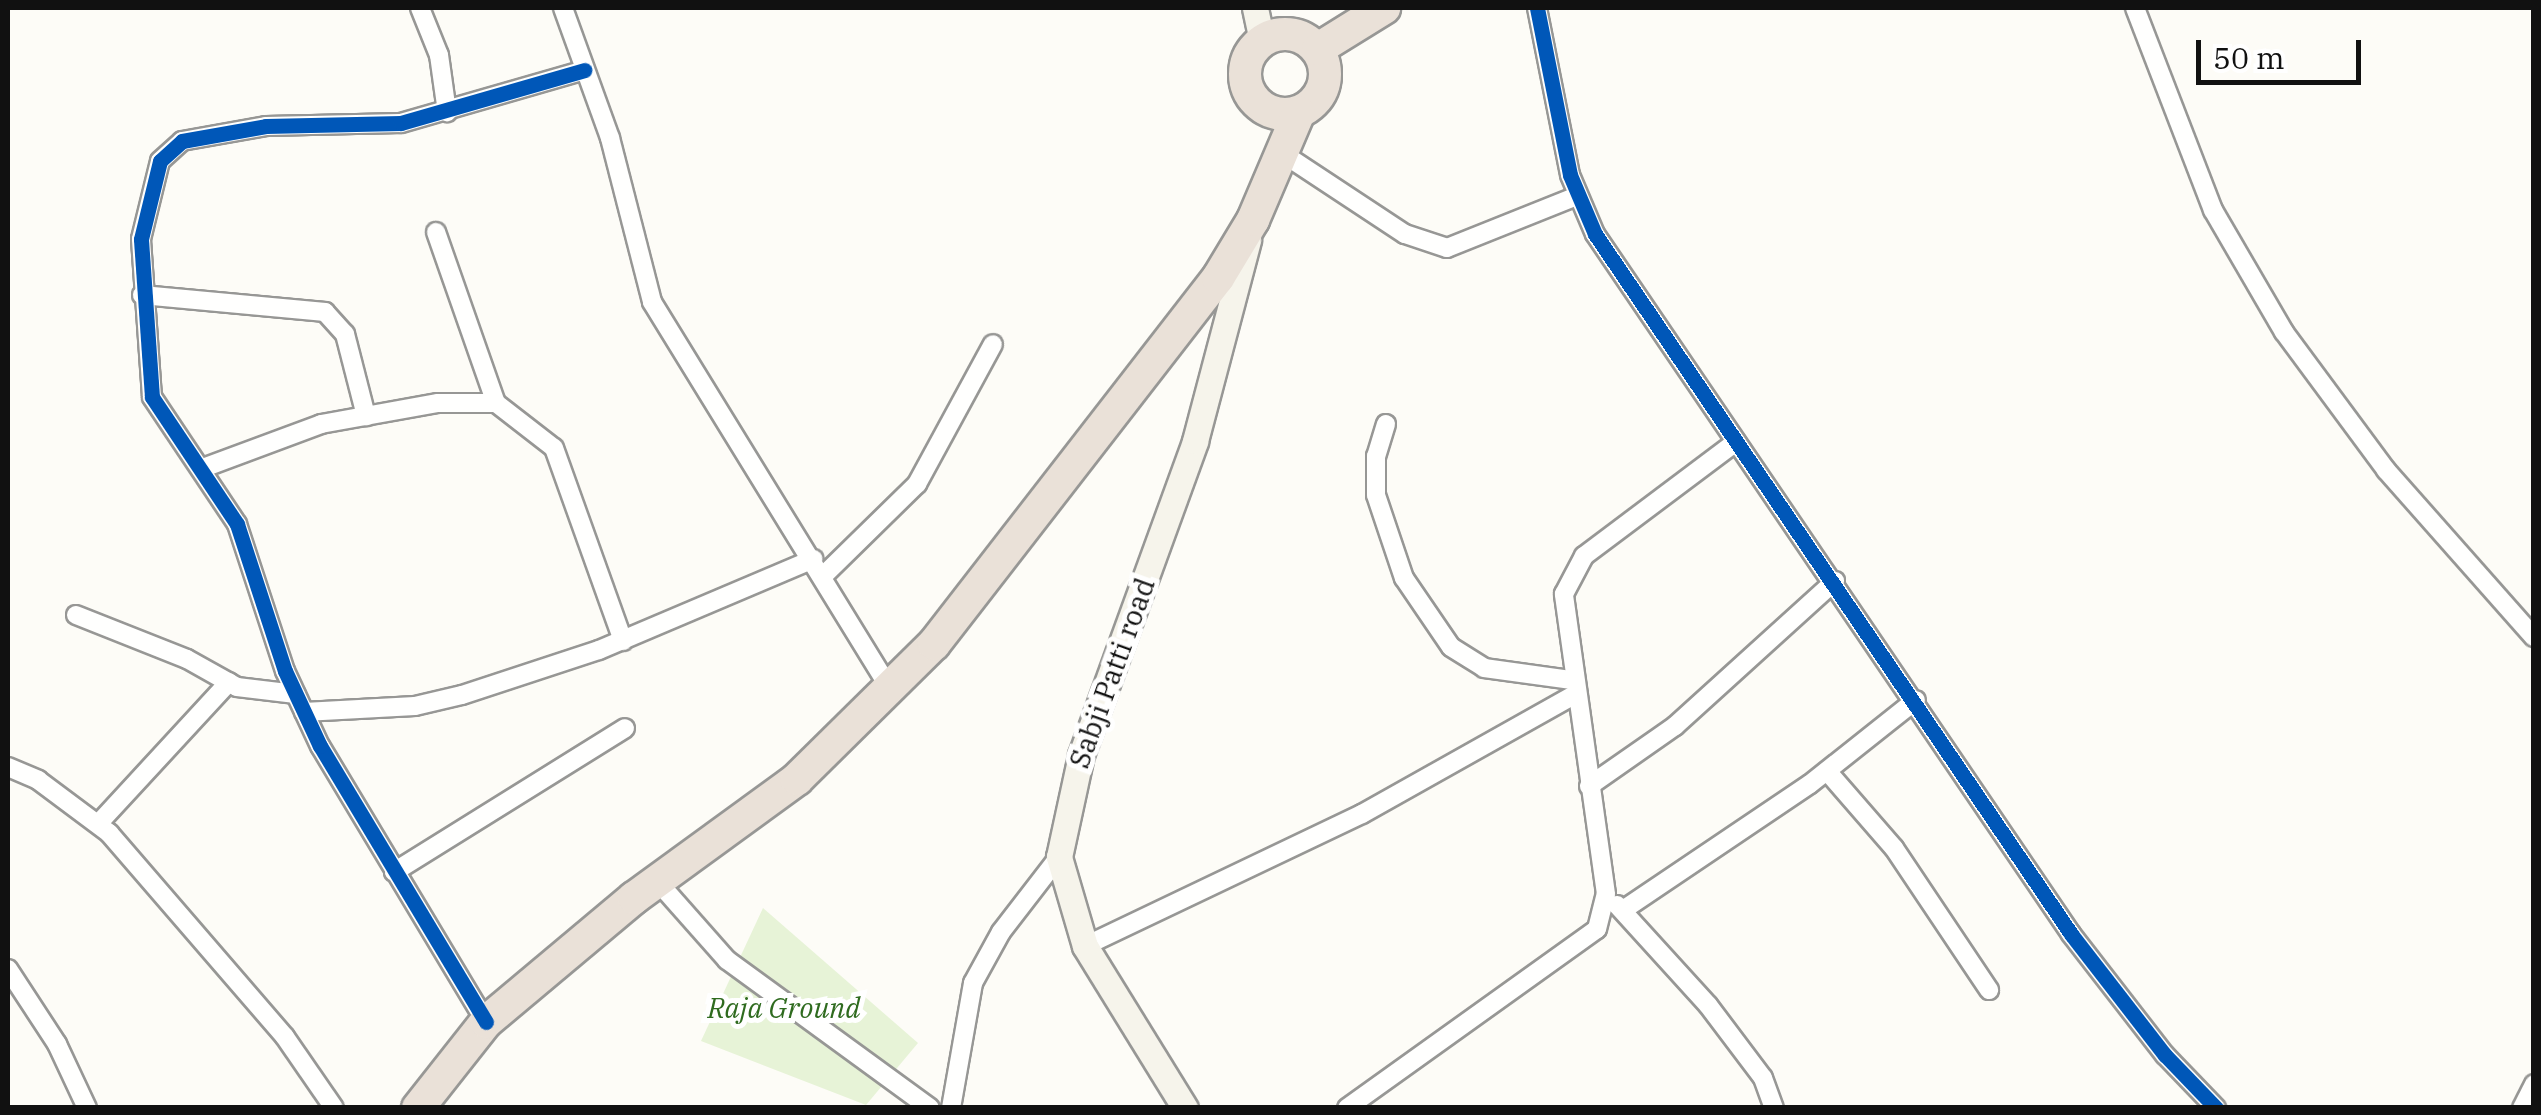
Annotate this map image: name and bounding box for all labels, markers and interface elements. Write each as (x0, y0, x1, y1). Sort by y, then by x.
scale bar (2201, 20, 2366, 82)
text: 50 m (2213, 38, 2285, 77)
street label: Sabji Patti road (1062, 573, 1162, 773)
park label: Raja Ground (708, 991, 860, 1025)

